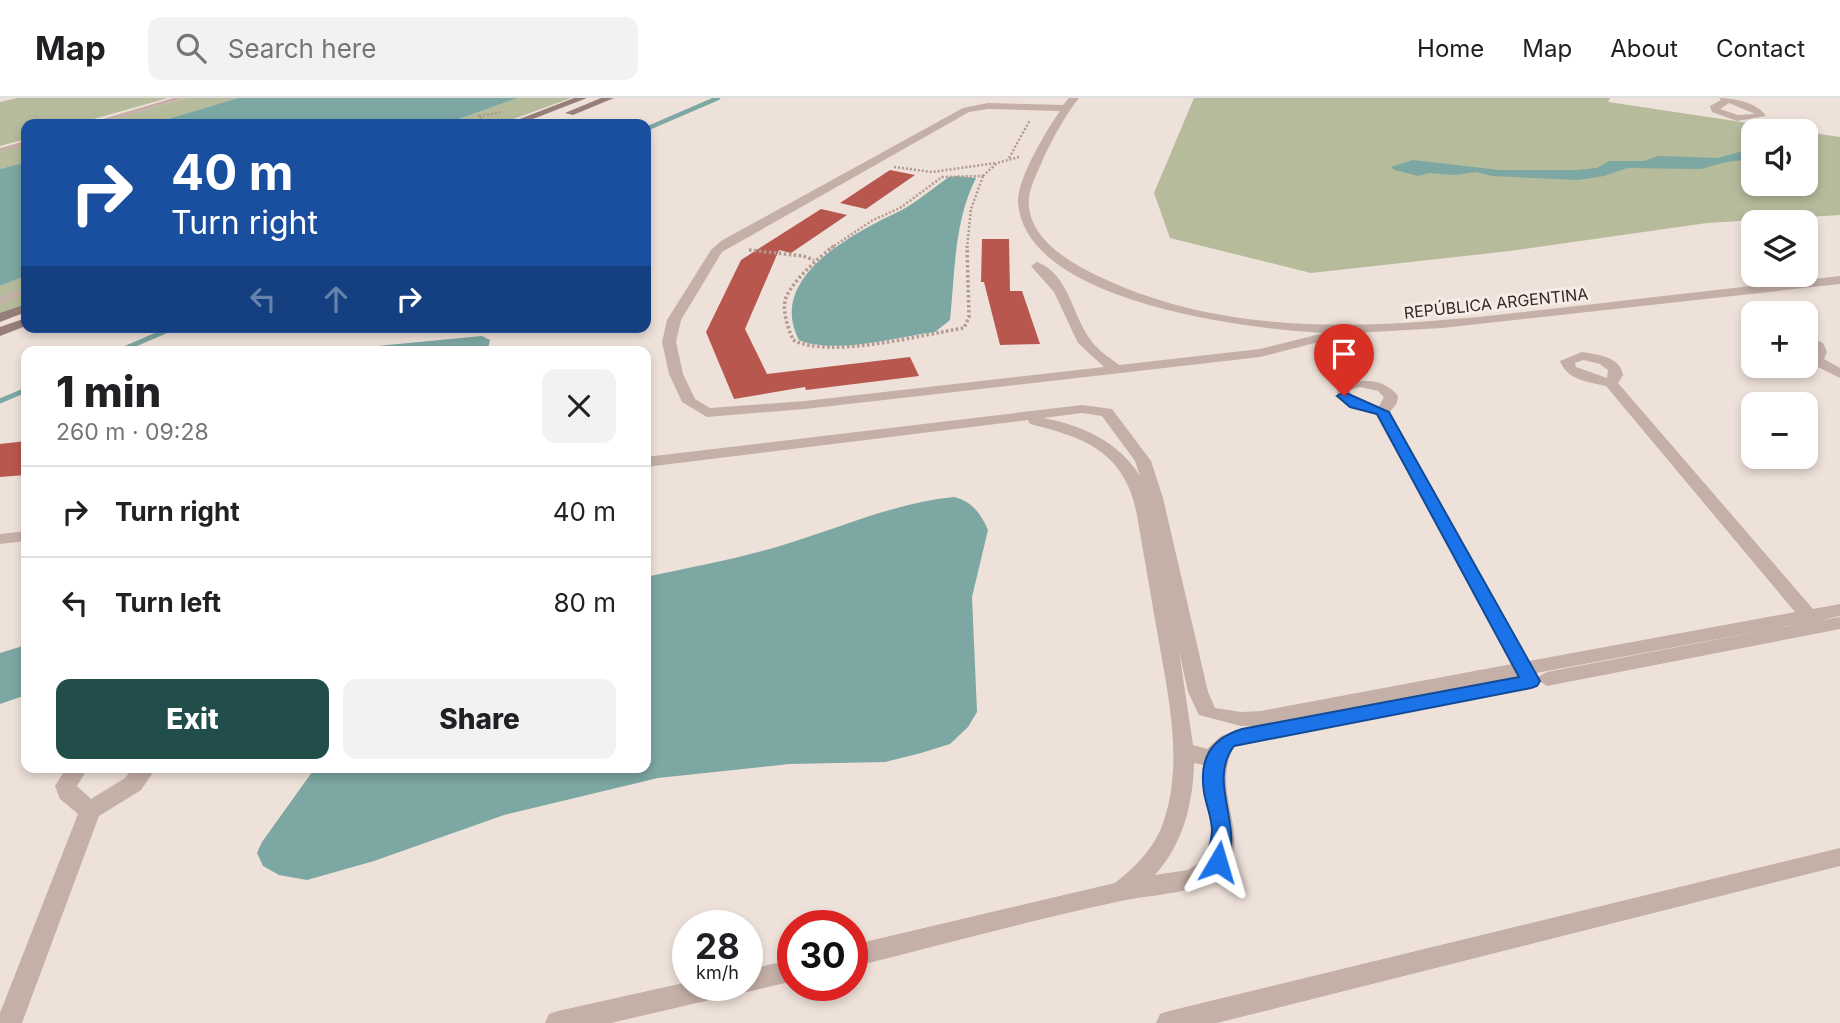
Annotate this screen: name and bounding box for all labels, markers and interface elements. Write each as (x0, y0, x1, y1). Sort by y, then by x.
search box (148, 17, 638, 80)
text: Map (35, 28, 106, 68)
icon: search (172, 29, 210, 67)
text: Search here (228, 33, 376, 64)
text: Home (1417, 34, 1484, 63)
text: Map (1522, 34, 1572, 63)
text: About (1610, 34, 1678, 63)
text: Contact (1716, 34, 1805, 63)
map controls (1741, 119, 1818, 469)
button: sound (1741, 119, 1818, 196)
text: 40 m (171, 143, 294, 202)
icon: right (56, 147, 147, 238)
text: Turn right (171, 203, 318, 242)
button: layers (1741, 210, 1818, 287)
icon: left (244, 280, 282, 318)
icon: ahead (317, 280, 355, 318)
icon: right (390, 280, 428, 318)
street label: REPÚBLICA ARGENTINA (1403, 283, 1589, 323)
button: + (1741, 301, 1818, 378)
pin (1314, 324, 1374, 396)
icon: arrive (1325, 335, 1363, 373)
text: 1 min (56, 366, 161, 417)
button: close (542, 369, 616, 443)
button: − (1741, 392, 1818, 469)
text: 260 m · 09:28 (56, 418, 209, 446)
icon: right (56, 493, 94, 531)
text: Turn right (115, 496, 240, 527)
text: 40 m (553, 496, 616, 527)
icon: left (56, 584, 94, 622)
text: Turn left (115, 587, 221, 618)
text: 80 m (553, 587, 616, 618)
button: Exit (56, 679, 329, 759)
button: Share (343, 679, 616, 759)
position arrow (1181, 825, 1255, 899)
speed limit sign: 30 (777, 910, 868, 1001)
text: 28 (695, 925, 740, 967)
text: km/h (696, 962, 739, 983)

